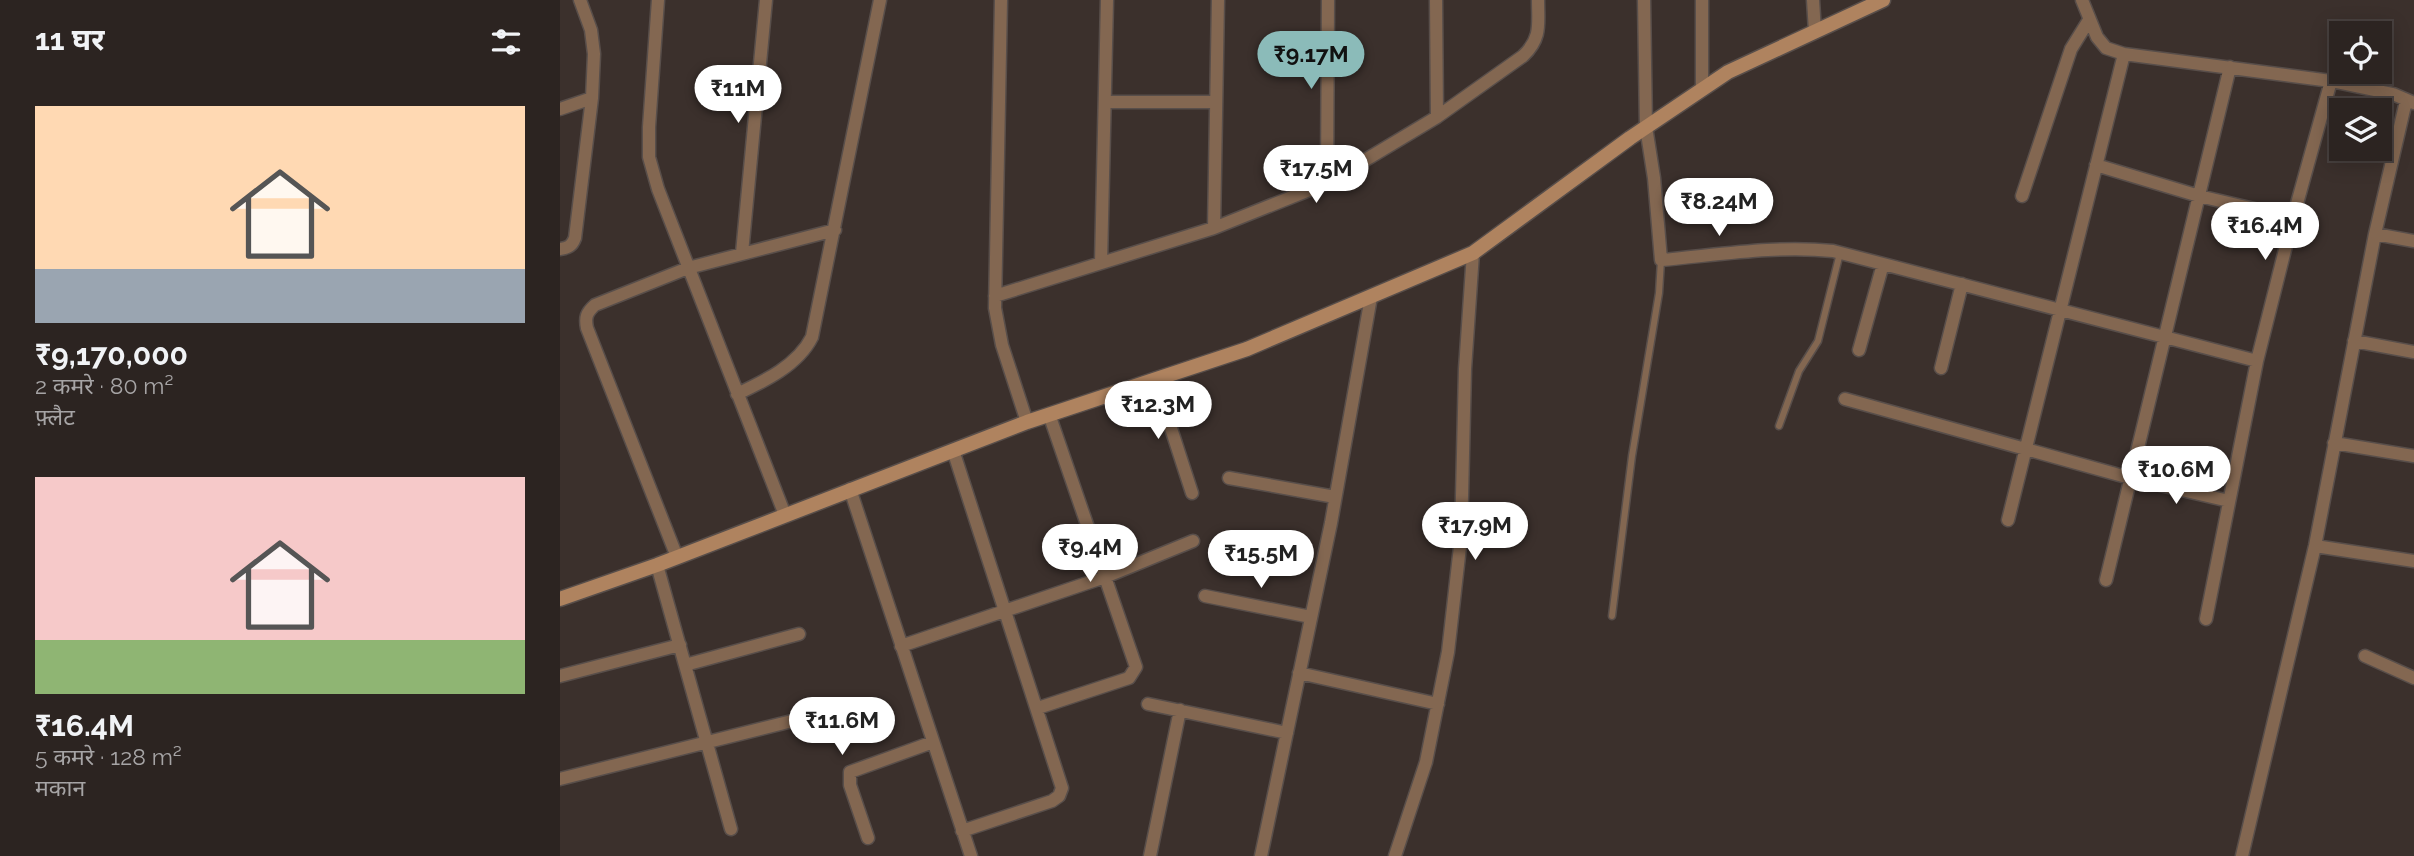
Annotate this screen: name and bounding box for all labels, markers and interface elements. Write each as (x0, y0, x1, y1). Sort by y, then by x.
map controls (2329, 21, 2392, 161)
button: locate (2329, 21, 2392, 84)
text: 11 घर (35, 22, 105, 57)
icon: filters (487, 23, 525, 61)
pin: ₹9.17M (1254, 32, 1368, 91)
text: ₹9.17M (1273, 40, 1349, 67)
pin: ₹11M (697, 66, 779, 125)
text: ₹11M (711, 74, 765, 101)
button: layers (2329, 98, 2392, 161)
pin: ₹17.5M (1259, 146, 1373, 205)
icon: home (217, 151, 343, 277)
text: ₹17.5M (1279, 154, 1353, 181)
pin: ₹8.24M (1662, 178, 1776, 238)
text: ₹8.24M (1680, 187, 1758, 214)
pin: ₹16.4M (2208, 202, 2322, 262)
text: ₹16.4M (2227, 211, 2303, 238)
text: ₹9,170,000 (35, 337, 188, 372)
text: 2 कमरे · 80 m² (35, 372, 173, 399)
pin: ₹12.3M (1101, 382, 1215, 441)
text: ₹12.3M (1121, 390, 1195, 417)
text: फ़्लैट (35, 403, 75, 430)
pin: ₹10.6M (2119, 447, 2233, 506)
text: ₹10.6M (2138, 455, 2214, 482)
pin: ₹17.9M (1418, 503, 1532, 562)
text: ₹17.9M (1438, 511, 1512, 538)
icon: home (217, 522, 343, 648)
pin: ₹9.4M (1041, 524, 1139, 584)
pin: ₹15.5M (1204, 530, 1318, 590)
text: ₹9.4M (1058, 533, 1122, 560)
text: ₹15.5M (1224, 539, 1298, 566)
pin: ₹11.6M (785, 698, 899, 757)
text: ₹11.6M (805, 706, 879, 733)
text: ₹16.4M (35, 708, 134, 743)
text: 5 कमरे · 128 m² (35, 743, 182, 770)
text: मकान (35, 774, 85, 801)

